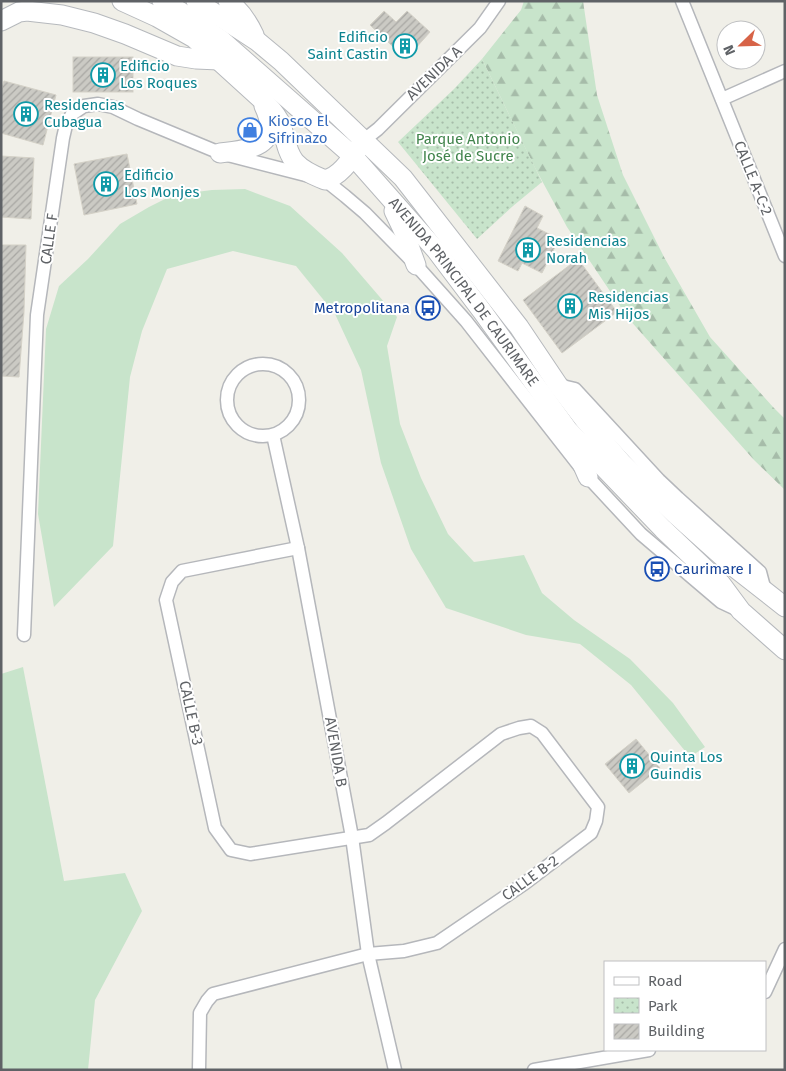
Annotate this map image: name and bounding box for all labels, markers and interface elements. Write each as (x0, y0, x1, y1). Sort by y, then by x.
north arrow (716, 20, 766, 70)
place label: Edificio Saint Castin (308, 28, 388, 63)
building icon: Edificio Saint Castin (392, 33, 418, 59)
street label: AVENIDA A (403, 42, 466, 104)
text: N (720, 42, 739, 57)
place label: Edificio Los Roques (120, 57, 197, 92)
building icon: Edificio Los Roques (90, 62, 116, 88)
place label: Residencias Cubagua (44, 96, 125, 131)
building icon: Residencias Cubagua (13, 101, 39, 127)
place label: Kiosco El Sifrinazo (268, 112, 329, 147)
shop icon: Kiosco El Sifrinazo (237, 117, 263, 143)
park label: Parque Antonio José de Sucre (416, 130, 520, 165)
street label: CALLE A-C-2 (730, 138, 776, 218)
place label: Edificio Los Monjes (124, 166, 199, 201)
building icon: Edificio Los Monjes (93, 171, 119, 197)
street label: AVENIDA PRINCIPAL DE CAURIMARE (385, 194, 542, 390)
street label: CALLE F (37, 212, 61, 266)
place label: Residencias Norah (546, 232, 627, 267)
building icon: Residencias Norah (515, 237, 541, 263)
place label: Residencias Mis Hijos (588, 288, 669, 323)
building icon: Residencias Mis Hijos (557, 293, 583, 319)
bus stop icon: Metropolitana (415, 295, 441, 321)
place label: Metropolitana (314, 299, 410, 317)
bus stop icon: Caurimare I (644, 556, 670, 582)
place label: Caurimare I (674, 560, 752, 578)
street label: CALLE B-3 (175, 679, 207, 747)
street label: AVENIDA B (321, 716, 351, 788)
place label: Quinta Los Guindis (650, 748, 722, 783)
building icon: Quinta Los Guindis (619, 753, 645, 779)
street label: CALLE B-2 (498, 851, 562, 905)
legend (604, 961, 766, 1051)
text: Road (648, 972, 683, 990)
text: Park (648, 997, 678, 1015)
text: Building (648, 1022, 704, 1040)

